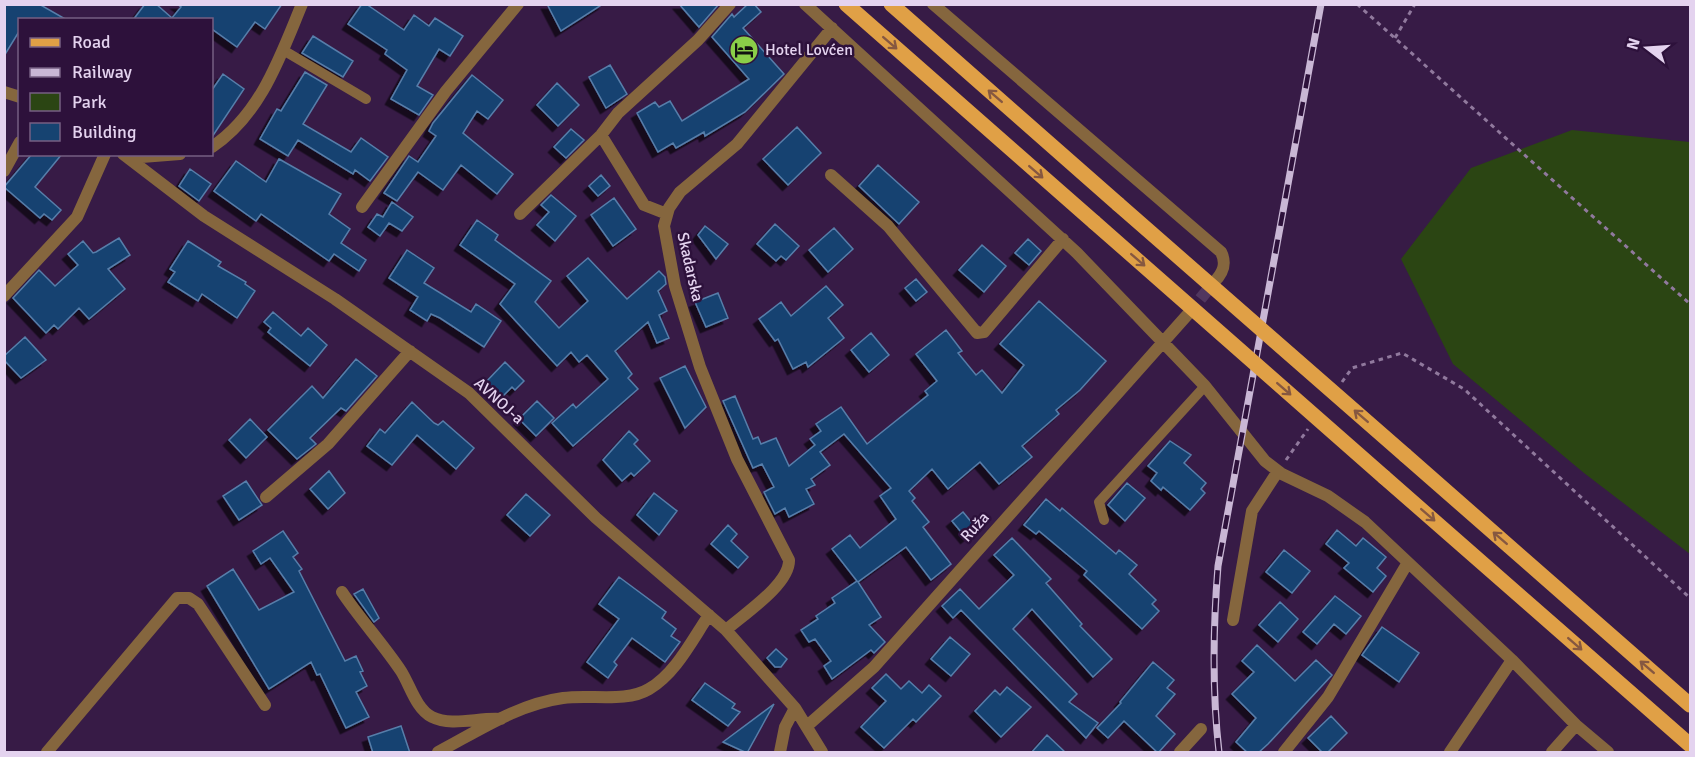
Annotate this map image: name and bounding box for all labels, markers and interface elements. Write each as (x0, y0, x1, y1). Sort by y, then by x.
legend (18, 18, 213, 156)
north arrow (1617, 18, 1677, 78)
text: Road (72, 31, 111, 53)
hotel icon: Hotel Lovćen (728, 34, 760, 66)
one-way arrow (882, 36, 897, 50)
text: N (1622, 36, 1645, 52)
place label: Hotel Lovćen (765, 40, 853, 60)
text: Railway (72, 61, 133, 83)
one-way arrow (988, 89, 1003, 103)
text: Park (72, 91, 107, 113)
text: Building (72, 121, 136, 143)
one-way arrow (1029, 165, 1044, 179)
street label: Skadarska (672, 230, 708, 304)
one-way arrow (1130, 253, 1145, 267)
street label: AVNOJ-a (470, 373, 528, 429)
one-way arrow (1276, 382, 1291, 396)
one-way arrow (1354, 409, 1369, 423)
street label: Ruža (956, 508, 994, 546)
one-way arrow (1421, 508, 1436, 522)
one-way arrow (1493, 531, 1508, 545)
one-way arrow (1567, 637, 1582, 651)
one-way arrow (1639, 660, 1654, 674)

